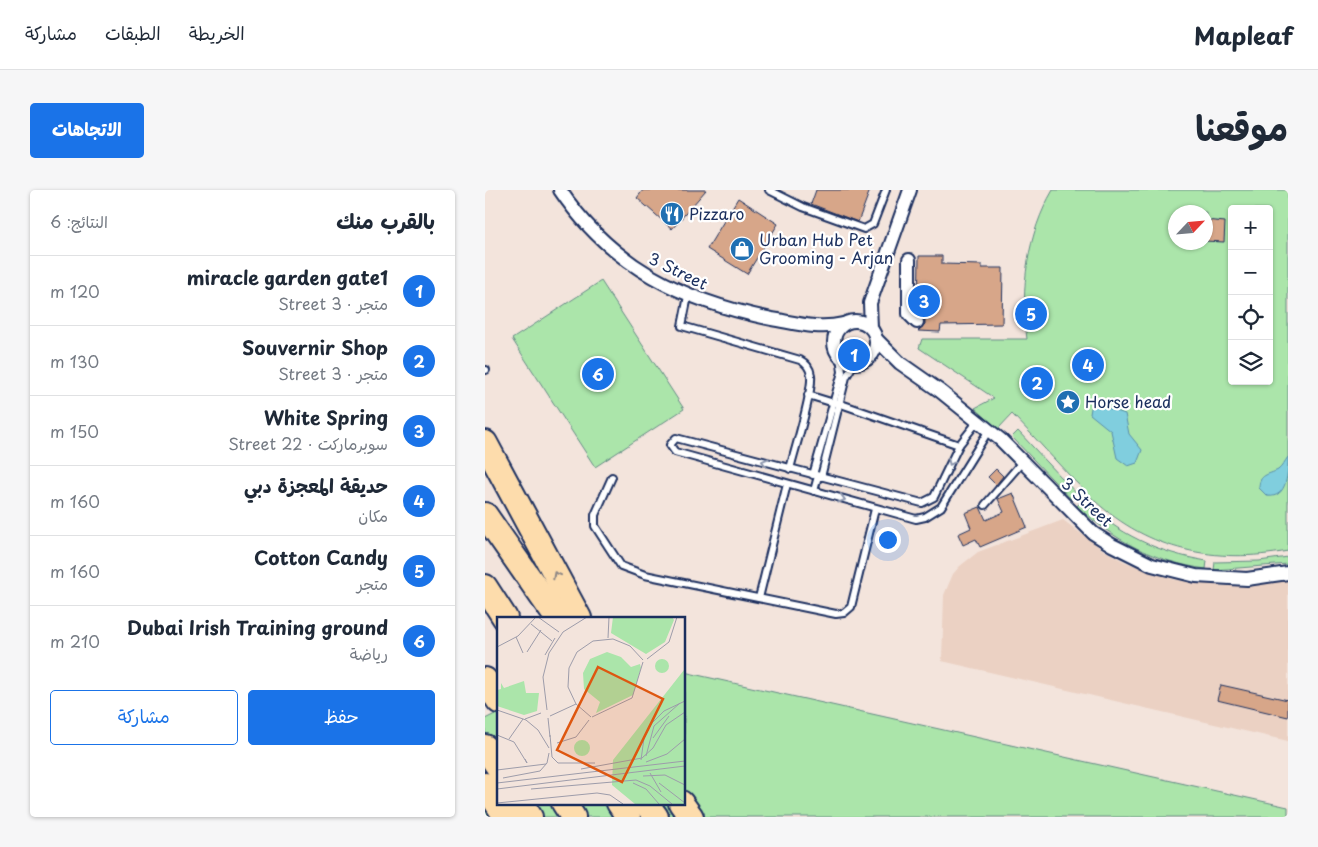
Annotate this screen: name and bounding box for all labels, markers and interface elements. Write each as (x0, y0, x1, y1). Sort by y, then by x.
text: Mapleaf (1194, 17, 1293, 53)
text: مشاركة (25, 19, 77, 46)
text: الطبقات (105, 19, 161, 46)
text: الخريطة (189, 19, 245, 46)
text: موقعنا (1195, 100, 1288, 153)
button: الاتجاهات (30, 103, 144, 158)
restaurant icon: Pizzaro (659, 201, 685, 227)
place label: Pizzaro (689, 201, 744, 225)
text: بالقرب منك (336, 204, 435, 236)
north arrow (1168, 205, 1213, 250)
map controls (1228, 205, 1273, 385)
button: + (1228, 205, 1273, 250)
text: النتائج: 6 (50, 209, 108, 233)
place label: Urban Hub Pet Grooming - Arjan (759, 227, 893, 269)
shop icon: Urban Hub Pet Grooming - Arjan (729, 236, 755, 262)
street label: 3 Street (645, 245, 713, 295)
button: − (1228, 250, 1273, 295)
text: miracle garden gate1 (187, 263, 388, 291)
text: 120 m (50, 279, 100, 303)
text: 1 (415, 279, 423, 303)
pin: 3 (908, 282, 940, 320)
text: متجر · 3 Street (278, 291, 388, 315)
pin: 5 (1015, 295, 1047, 333)
button: locate (1228, 295, 1273, 340)
text: Souvernir Shop (242, 333, 388, 361)
pin: 1 (838, 336, 870, 374)
button: layers (1228, 340, 1273, 385)
pin: 4 (1072, 346, 1104, 384)
text: 130 m (50, 349, 99, 373)
text: 2 (413, 349, 425, 373)
pin: 6 (582, 355, 614, 393)
text: متجر · 3 Street (278, 361, 388, 385)
pin: 2 (1021, 364, 1053, 402)
place icon: Horse head (1055, 389, 1081, 415)
place label: Horse head (1085, 389, 1171, 413)
text: White Spring (264, 403, 388, 431)
text: 150 m (50, 419, 99, 443)
text: 3 (414, 419, 424, 443)
text: سوبرماركت · 22 Street (228, 431, 388, 455)
one-way arrow (761, 457, 770, 468)
one-way arrow (947, 457, 958, 466)
text: حديقة المعجزة دبي (244, 471, 388, 499)
street label: 3 Street (1056, 471, 1119, 532)
text: 160 m (50, 489, 100, 513)
text: 4 (414, 489, 424, 513)
one-way arrow (837, 494, 845, 504)
text: مكان (358, 503, 388, 527)
your location (875, 527, 901, 553)
text: Cotton Candy (254, 543, 388, 571)
text: 160 m (50, 559, 100, 583)
text: 5 (414, 559, 424, 583)
text: متجر (357, 571, 388, 595)
one-way arrow (553, 572, 563, 581)
text: Dubai Irish Training ground (127, 613, 388, 641)
inset map (497, 617, 685, 804)
text: 210 m (50, 629, 100, 653)
text: 6 (413, 629, 425, 653)
text: رياضة (350, 641, 388, 665)
button: مشاركة (50, 690, 238, 745)
button: حفظ (248, 690, 435, 745)

